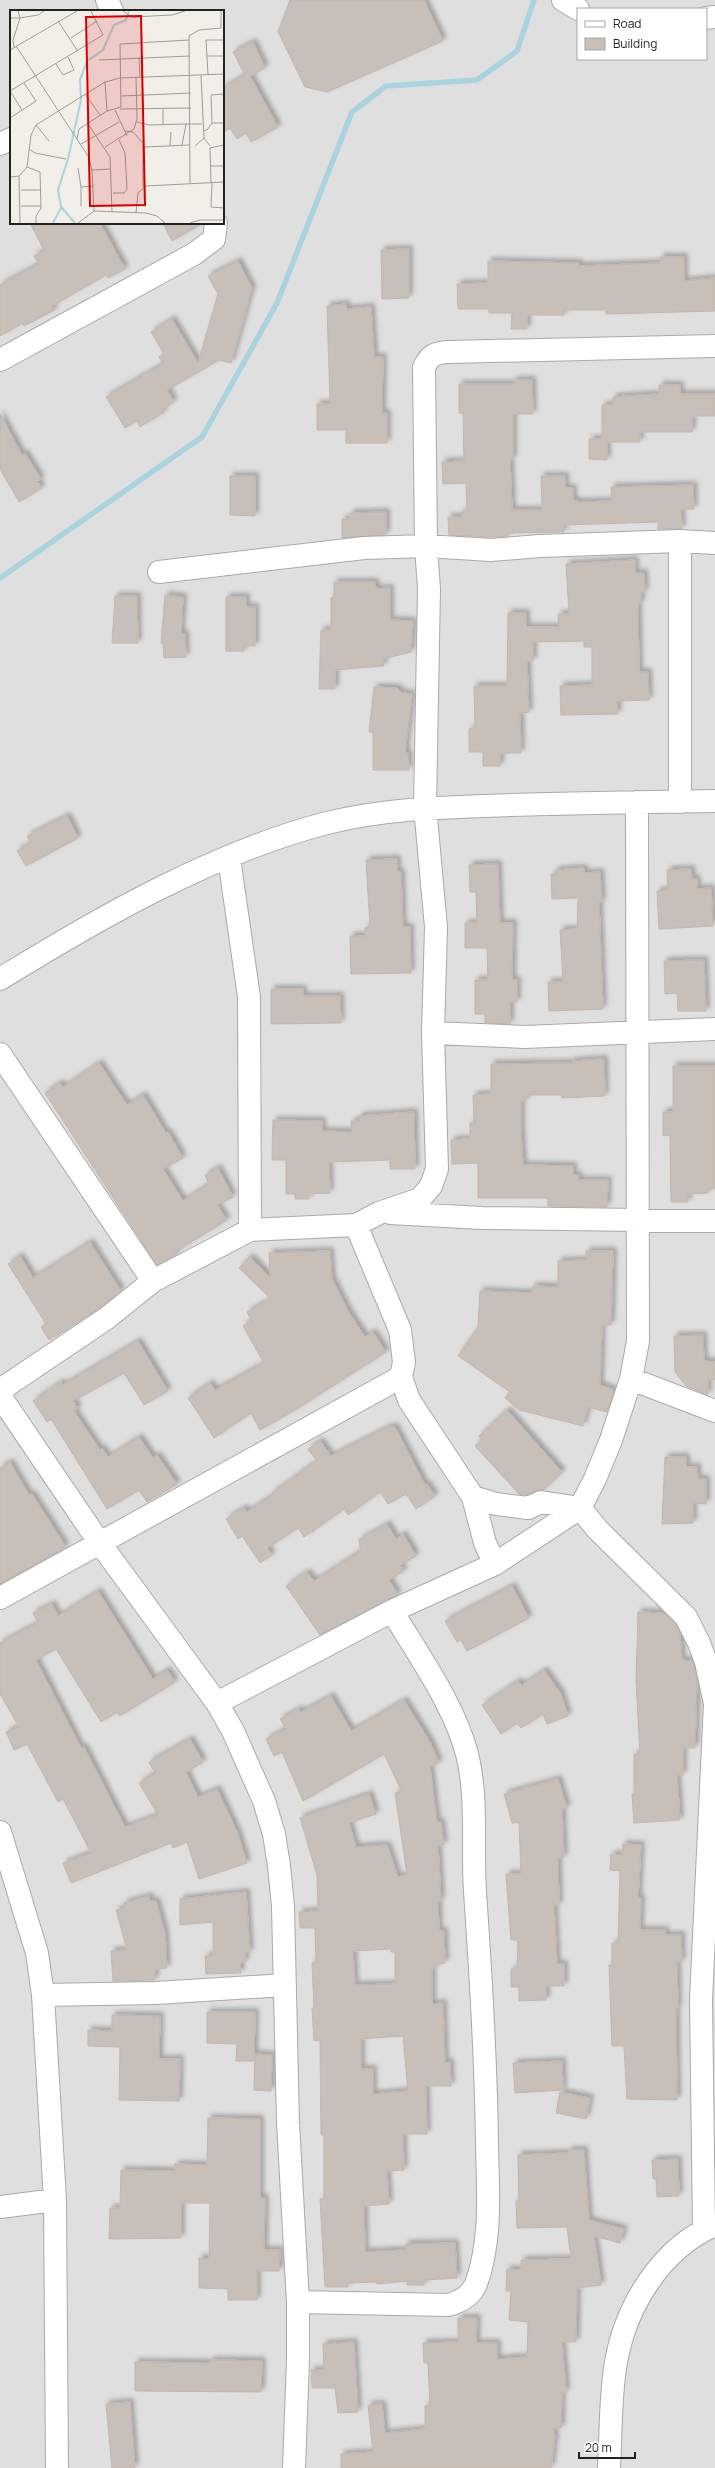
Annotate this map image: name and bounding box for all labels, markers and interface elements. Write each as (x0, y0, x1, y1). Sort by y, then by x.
legend (577, 8, 707, 60)
inset map (10, 10, 224, 224)
text: Road (613, 15, 641, 32)
text: Building (613, 35, 657, 52)
scale bar (579, 2434, 635, 2460)
text: 20 m (585, 2439, 612, 2456)

